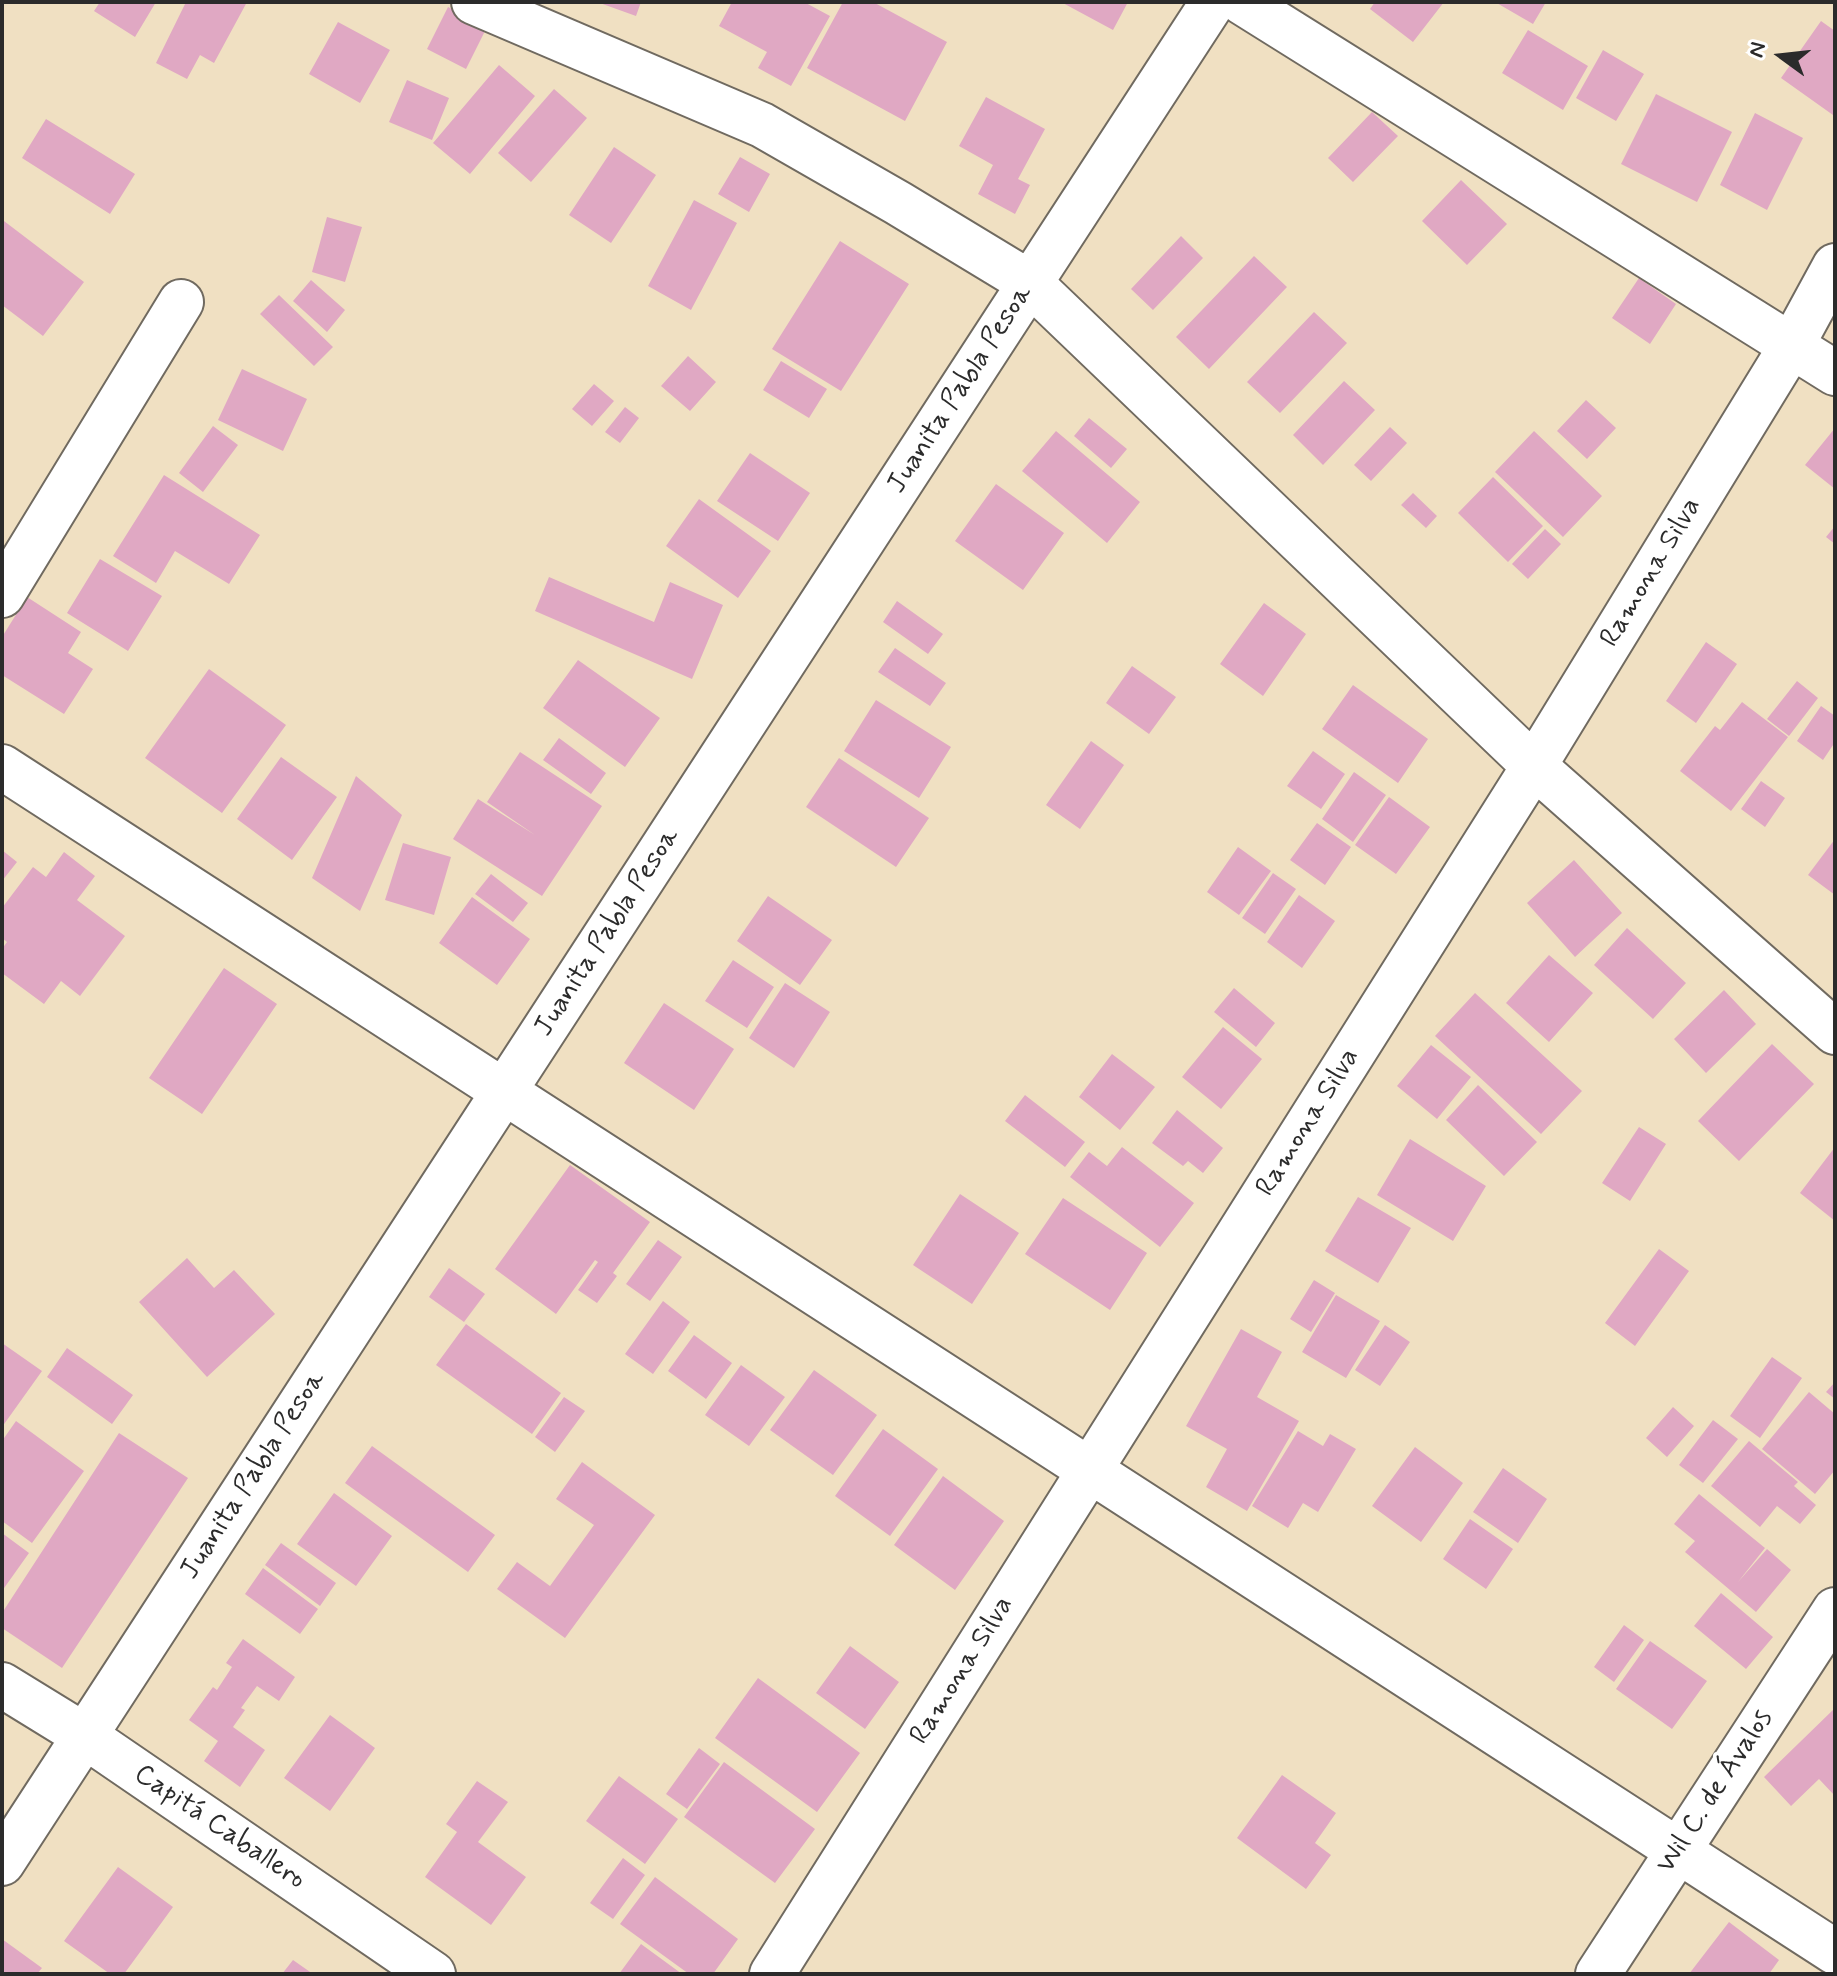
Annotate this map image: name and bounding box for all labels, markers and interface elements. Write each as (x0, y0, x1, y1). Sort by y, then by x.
north arrow (1741, 16, 1821, 96)
text: N (1742, 39, 1773, 60)
street label: Juanita Pabla Pesoa (881, 280, 1041, 500)
street label: Ramona Silva (1594, 492, 1710, 654)
street label: Juanita Pabla Pesoa (528, 823, 688, 1043)
street label: Ramona Silva (1250, 1043, 1368, 1203)
street label: Juanita Pabla Pesoa (174, 1366, 334, 1586)
street label: Ramona Silva (904, 1591, 1022, 1751)
street label: Wil C. de Ávalos (1651, 1704, 1781, 1880)
street label: Capitá Caballero (127, 1758, 311, 1898)

